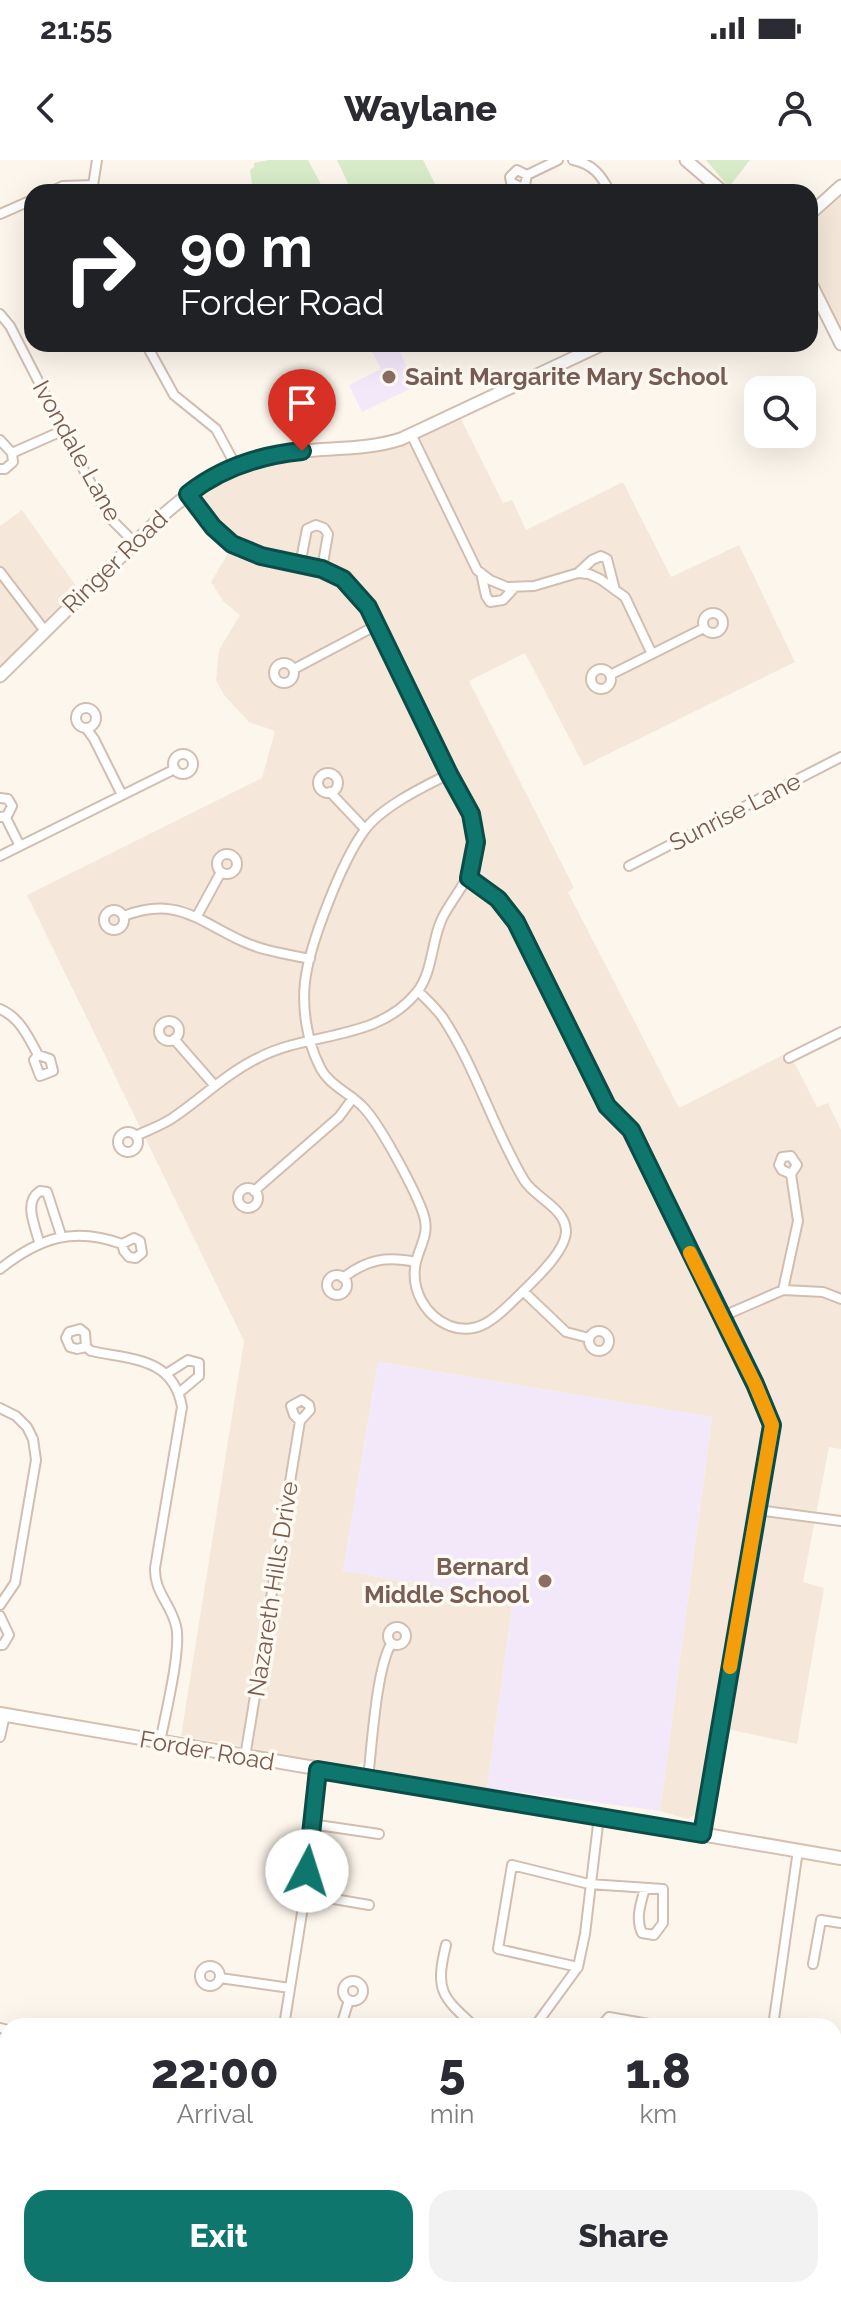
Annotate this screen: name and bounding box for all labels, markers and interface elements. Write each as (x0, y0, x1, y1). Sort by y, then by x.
text: 21:55 (40, 11, 112, 46)
icon: back (24, 86, 68, 130)
icon: person (773, 86, 817, 130)
text: Waylane (344, 87, 497, 129)
text: 90 m (180, 214, 313, 280)
icon: right (48, 216, 152, 320)
text: Forder Road (180, 281, 384, 323)
place label: Saint Margarite Mary School (405, 362, 728, 391)
marker: Saint Margarite Mary School (380, 368, 398, 386)
pin (268, 369, 336, 451)
street label: Ivondale Lane (27, 375, 128, 526)
map controls (744, 376, 816, 448)
button: search (744, 376, 816, 448)
icon: arrive (280, 381, 324, 425)
street label: Ringer Road (56, 504, 173, 619)
street label: Sunrise Lane (664, 766, 805, 857)
street label: Nazareth Hills Drive (241, 1479, 304, 1699)
place label: Bernard Middle School (364, 1552, 529, 1609)
marker: Bernard Middle School (536, 1572, 554, 1590)
street label: Forder Road (137, 1724, 277, 1777)
position arrow (265, 1829, 349, 1913)
text: 22:00 (151, 2043, 279, 2099)
text: 5 (439, 2043, 466, 2099)
text: 1.8 (626, 2043, 691, 2099)
text: Arrival (177, 2099, 253, 2129)
text: min (430, 2099, 475, 2129)
text: km (639, 2099, 677, 2129)
button: Exit (24, 2190, 413, 2282)
button: Share (429, 2190, 818, 2282)

